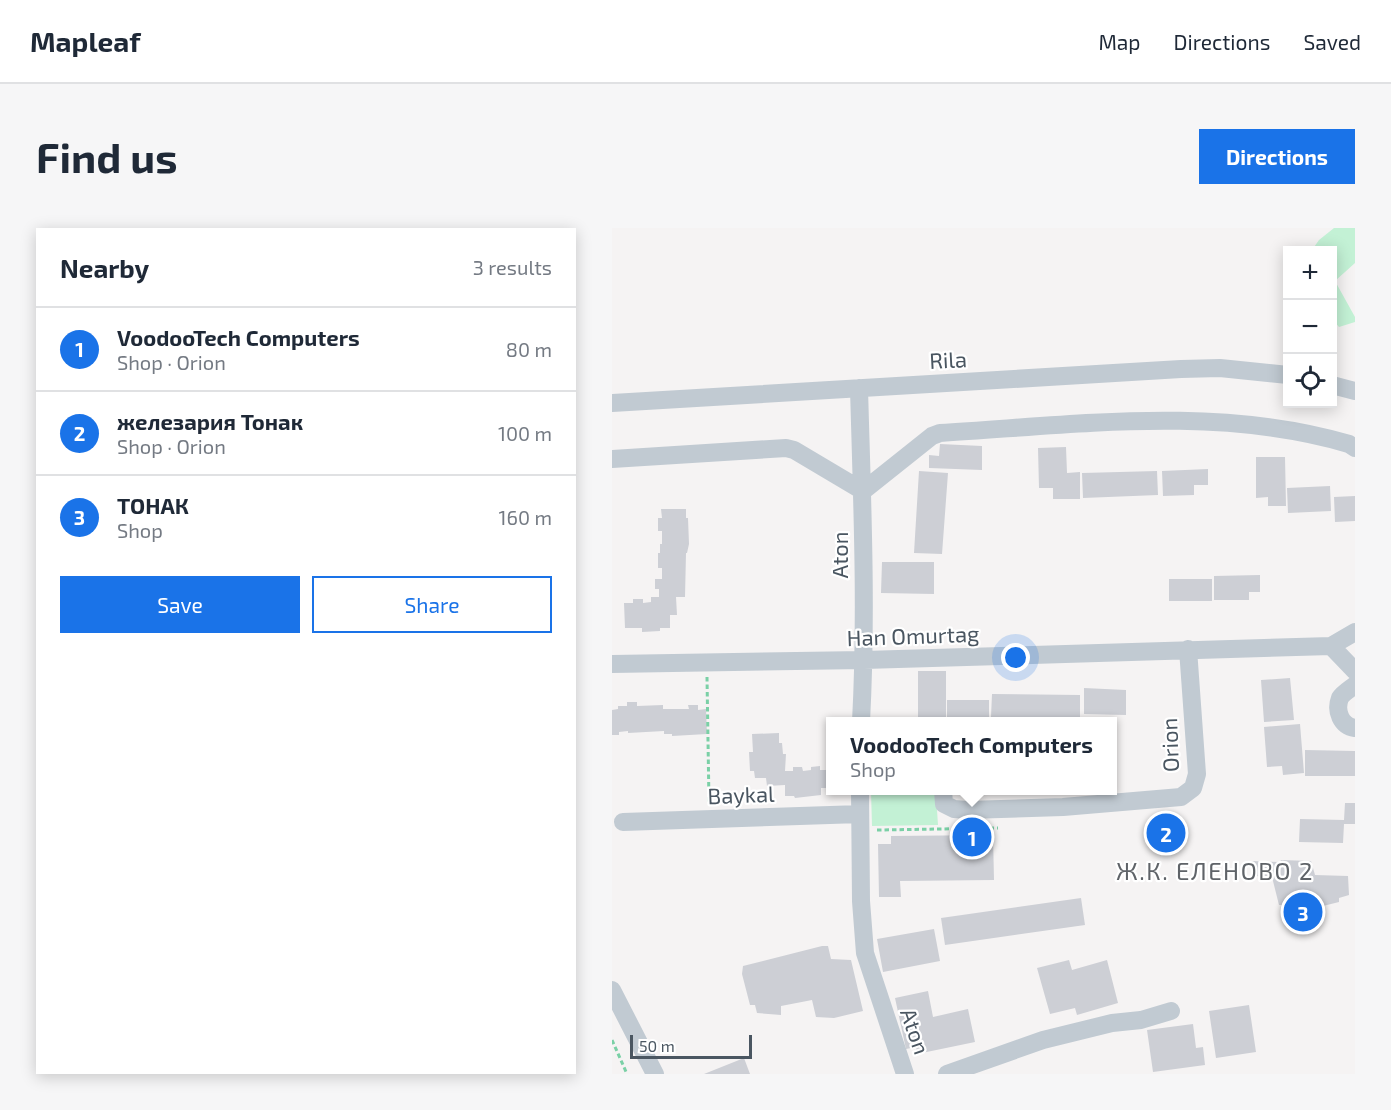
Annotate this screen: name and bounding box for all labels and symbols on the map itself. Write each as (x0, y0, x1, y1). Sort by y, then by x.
street label: Rila (929, 345, 967, 373)
street label: Aton (826, 531, 852, 579)
street label: Han Omurtag (846, 620, 980, 650)
your location (1001, 643, 1030, 672)
street label: Orion (1155, 717, 1183, 773)
street label: Baykal (707, 780, 775, 808)
pin: 2 (1146, 810, 1186, 856)
pin: 1 (952, 814, 992, 860)
district label: Ж.К. ЕЛЕНОВО 2 (1116, 856, 1314, 885)
pin: 3 (1284, 890, 1322, 934)
street label: Aton (896, 1004, 936, 1058)
scale bar (630, 1032, 752, 1060)

